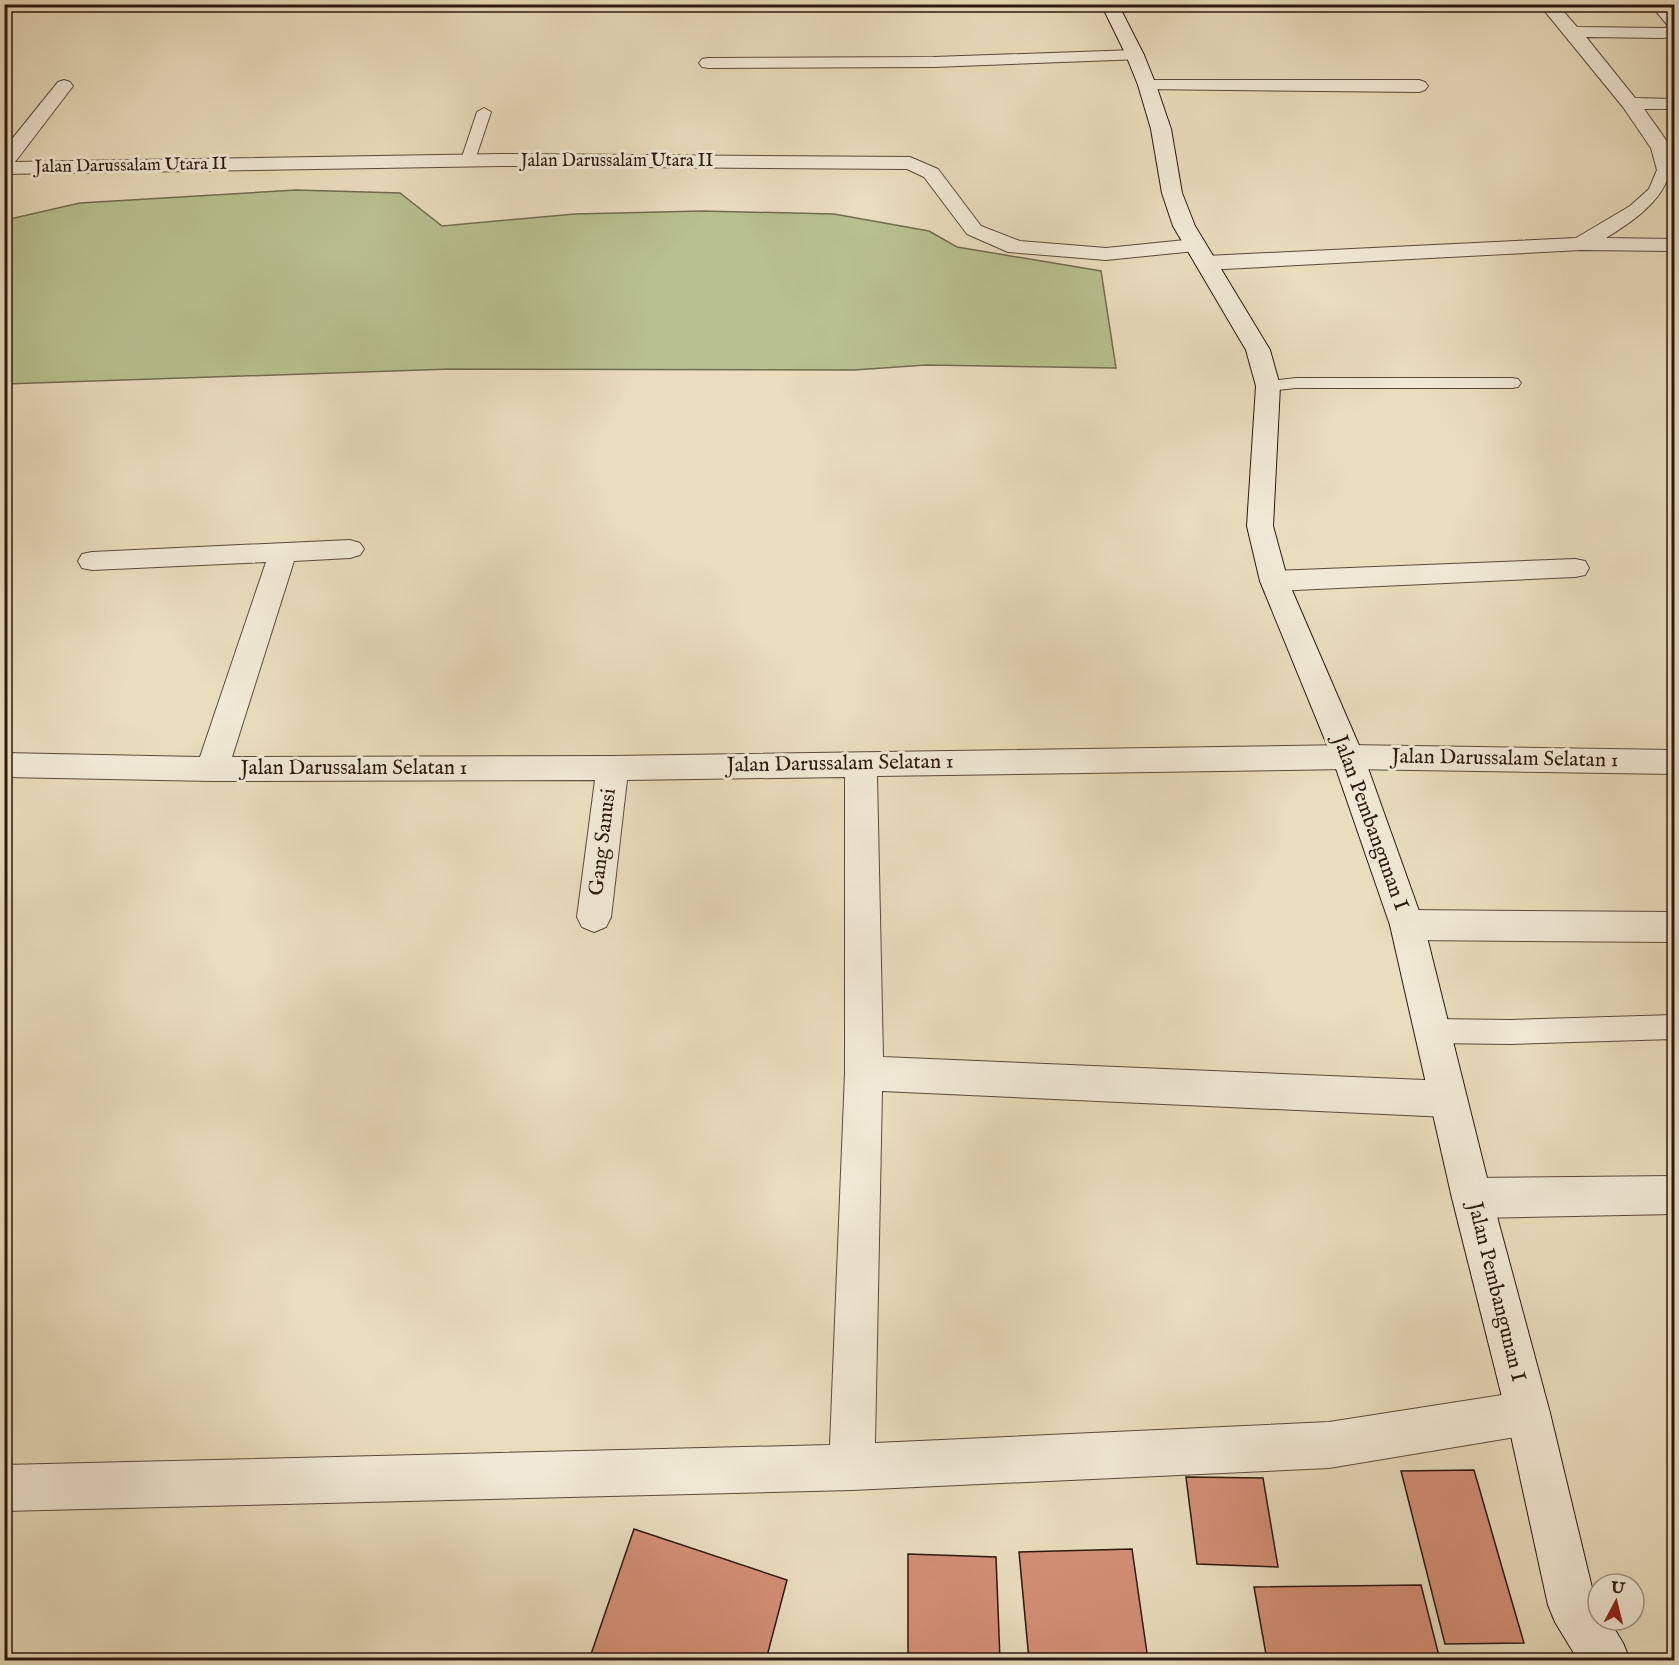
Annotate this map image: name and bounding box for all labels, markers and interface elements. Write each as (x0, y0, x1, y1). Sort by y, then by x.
street label: Jalan Darussalam Utara II (519, 150, 714, 173)
street label: Jalan Darussalam Utara II (33, 153, 228, 179)
street label: Jalan Pembangunan I (1325, 730, 1414, 914)
street label: Jalan Darussalam Selatan 1 (1389, 743, 1619, 774)
street label: Jalan Darussalam Selatan 1 (724, 749, 954, 780)
street label: Jalan Darussalam Selatan 1 (239, 755, 467, 782)
street label: Gang Sanusi (583, 787, 623, 897)
street label: Jalan Pembangunan I (1460, 1197, 1531, 1385)
north arrow (1586, 1572, 1646, 1632)
text: U (1609, 1578, 1626, 1600)

